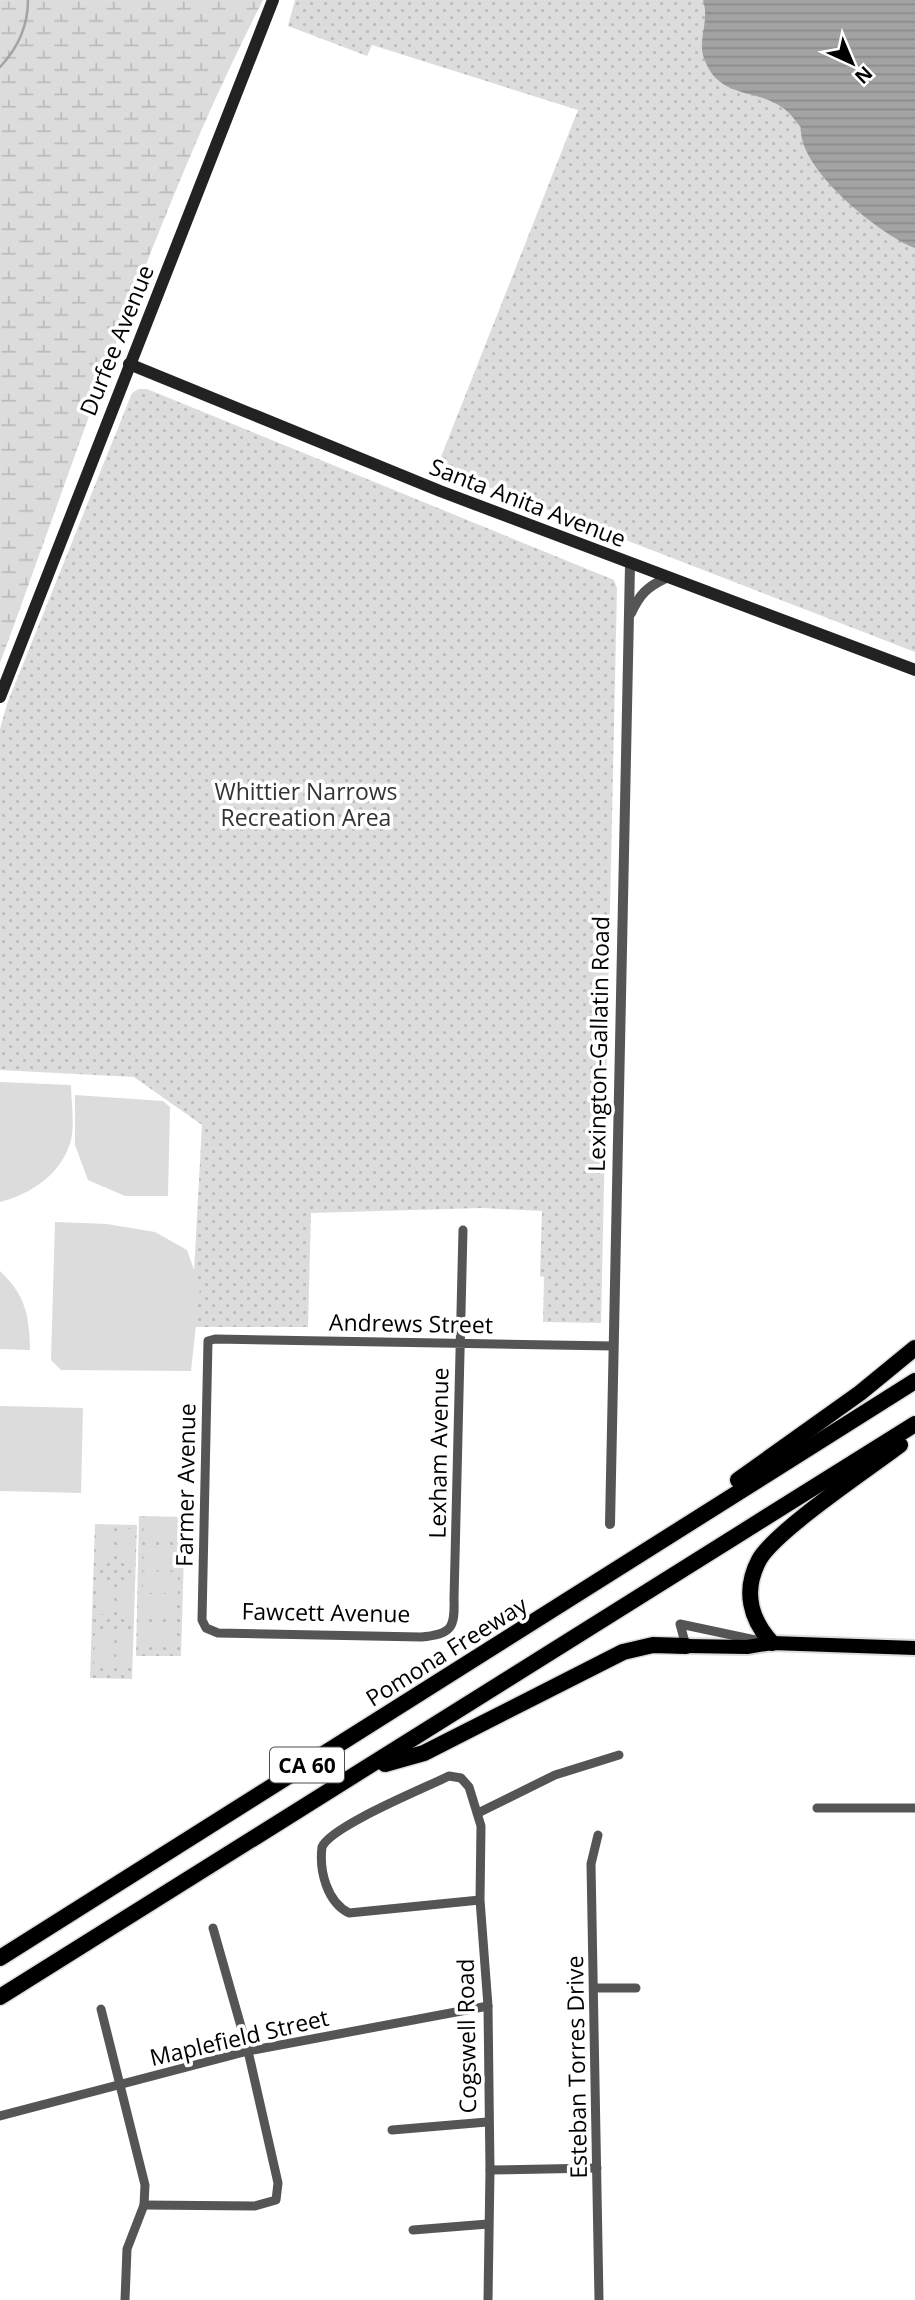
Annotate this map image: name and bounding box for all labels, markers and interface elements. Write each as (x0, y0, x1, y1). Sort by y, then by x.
north arrow (817, 28, 887, 98)
text: N (849, 61, 878, 90)
street label: Durfee Avenue (71, 260, 161, 420)
street label: Santa Anita Avenue (425, 450, 631, 554)
park label: Whittier Narrows Recreation Area (214, 775, 398, 833)
street label: Lexington-Gallatin Road (580, 916, 616, 1172)
street label: Andrews Street (329, 1306, 493, 1340)
street label: Lexham Avenue (421, 1367, 455, 1539)
street label: Farmer Avenue (168, 1403, 202, 1567)
street label: Pomona Freeway (359, 1588, 533, 1714)
street label: Fawcett Avenue (241, 1595, 411, 1629)
road number: CA 60 (270, 1748, 344, 1782)
street label: Esteban Torres Drive (558, 1955, 594, 2179)
street label: Cogswell Road (449, 1958, 483, 2114)
street label: Maplefield Street (146, 2001, 332, 2073)

